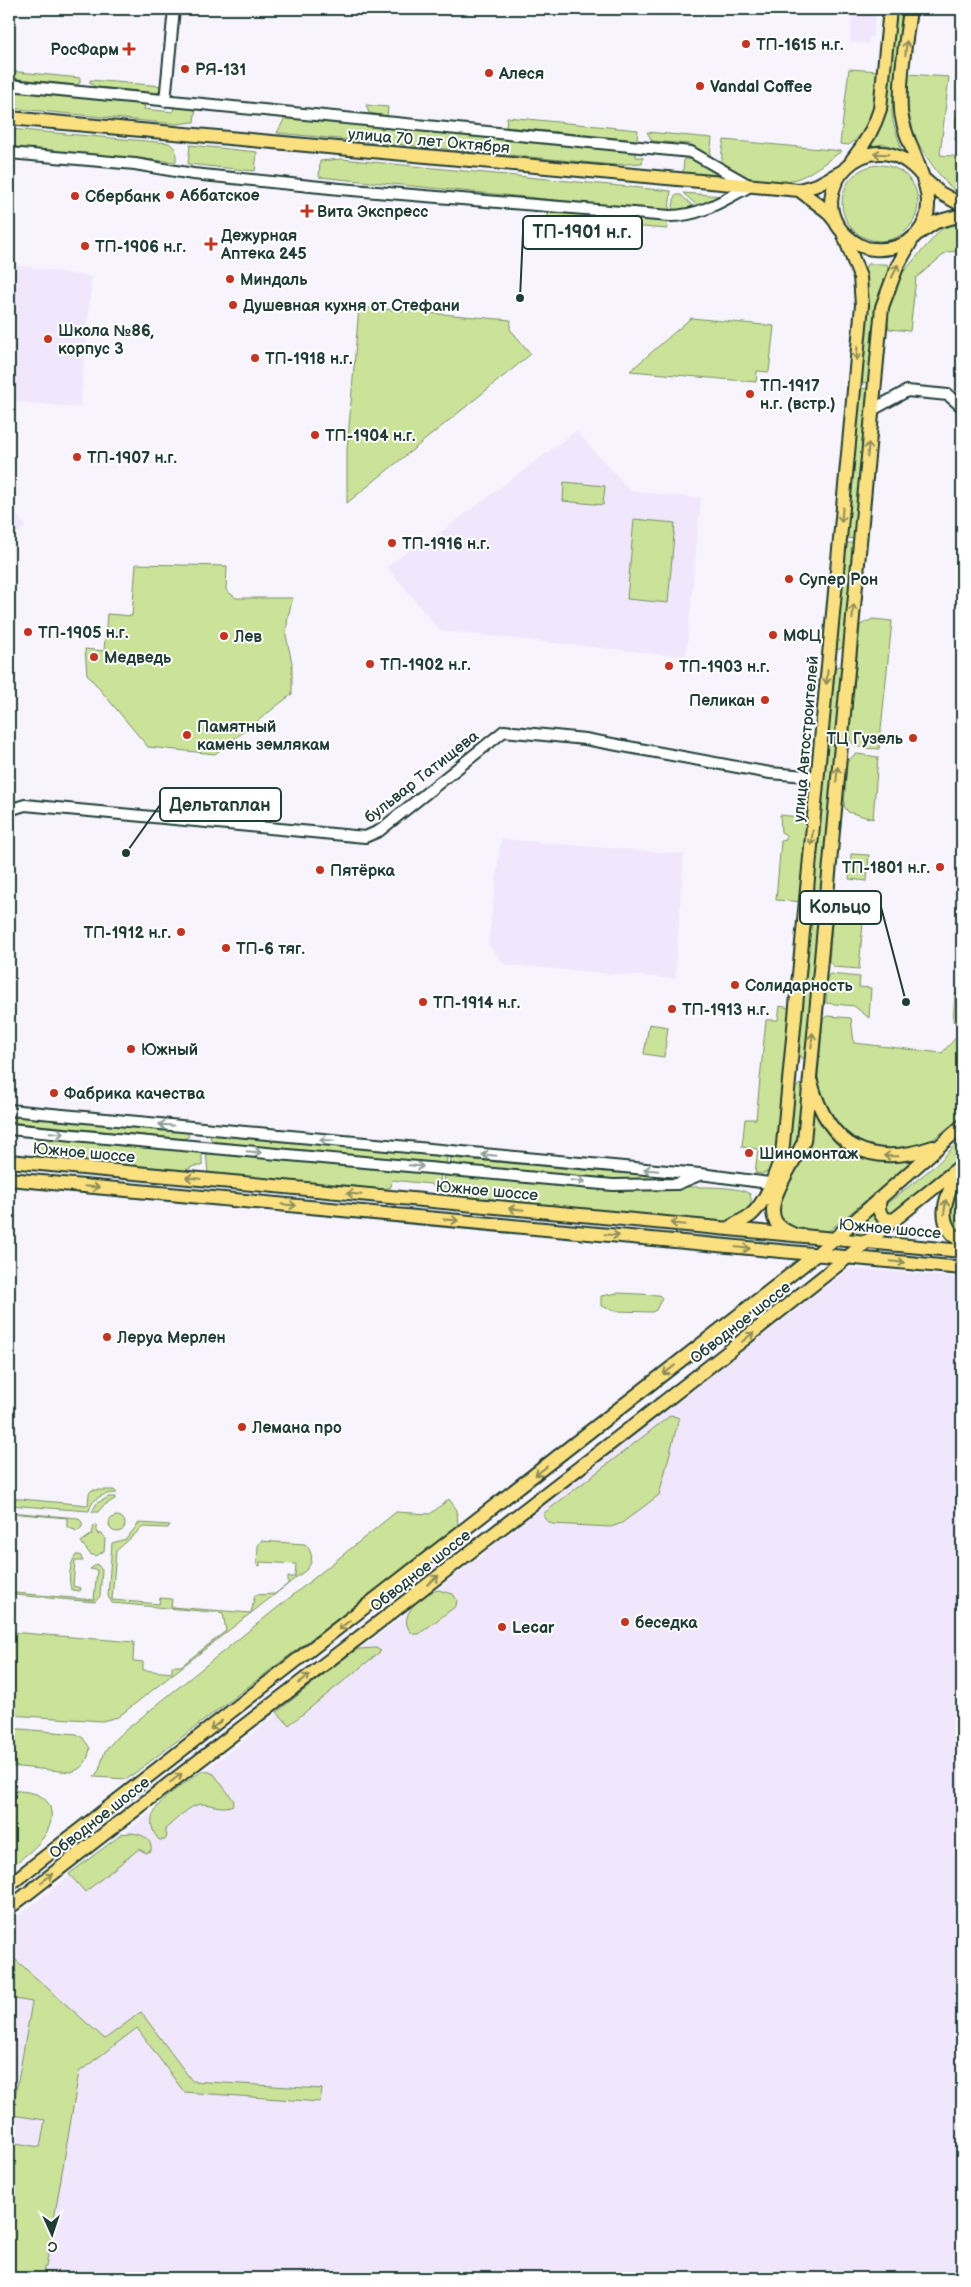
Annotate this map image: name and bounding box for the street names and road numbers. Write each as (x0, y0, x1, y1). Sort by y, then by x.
street label: улица 70 лет Октября (347, 125, 511, 158)
street label: улица Автостроителей (790, 655, 823, 823)
street label: бульвар Татищева (361, 726, 483, 828)
street label: Южное шоссе (32, 1140, 136, 1167)
street label: Южное шоссе (435, 1178, 539, 1205)
street label: Южное шоссе (838, 1216, 942, 1243)
street label: Обводное шоссе (687, 1278, 795, 1368)
street label: Обводное шоссе (367, 1526, 475, 1616)
street label: Обводное шоссе (46, 1773, 154, 1863)

